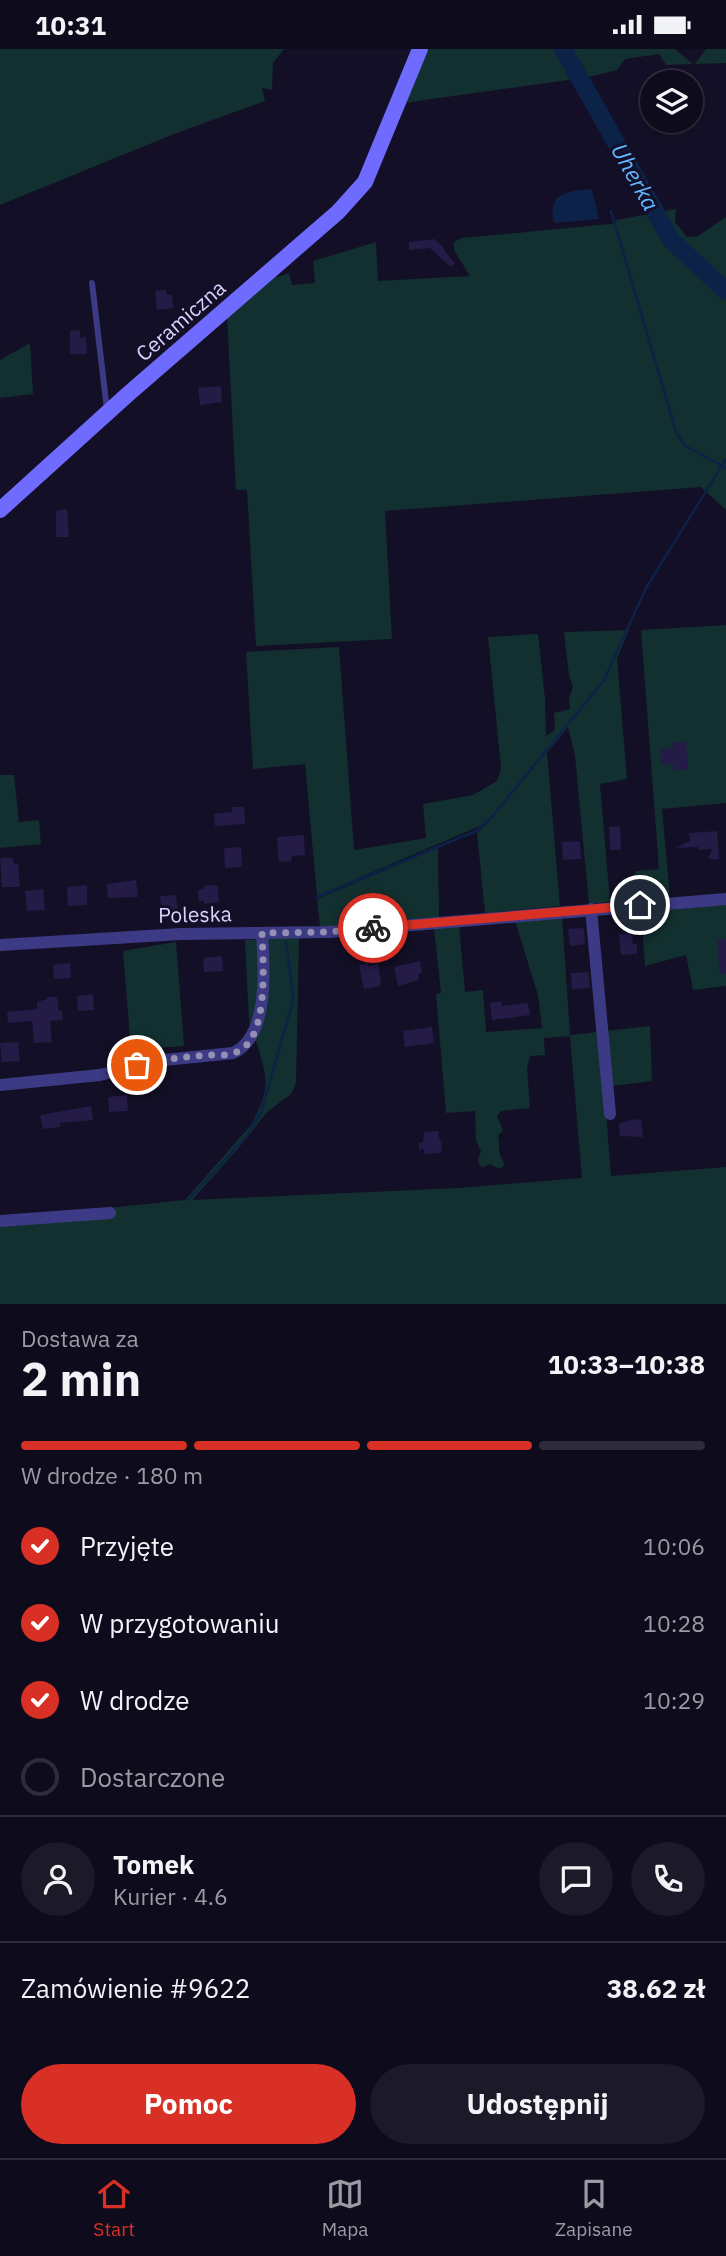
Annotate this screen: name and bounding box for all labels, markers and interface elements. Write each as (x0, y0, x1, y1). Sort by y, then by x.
text: 10:31 (35, 8, 106, 42)
map controls (640, 70, 703, 133)
button: layers (640, 70, 703, 133)
water label: Uherka (605, 137, 667, 216)
street label: Ceramiczna (129, 273, 231, 367)
pin (610, 875, 670, 935)
icon: home (621, 886, 659, 924)
courier (338, 893, 408, 963)
street label: Poleska (158, 899, 232, 929)
icon: bike (354, 909, 392, 947)
pin (107, 1035, 167, 1095)
icon: bag (118, 1046, 156, 1084)
text: Dostawa za (21, 1323, 139, 1353)
text: 10:33–10:38 (548, 1347, 705, 1381)
text: 2 min (21, 1349, 141, 1409)
text: W drodze · 180 m (21, 1460, 203, 1490)
icon: check (21, 1527, 59, 1565)
text: Przyjęte (80, 1529, 174, 1563)
text: 10:06 (643, 1531, 705, 1561)
icon: check (21, 1604, 59, 1642)
text: W przygotowaniu (80, 1606, 279, 1640)
text: 10:28 (643, 1608, 705, 1638)
icon: check (21, 1681, 59, 1719)
text: W drodze (80, 1683, 190, 1717)
text: 10:29 (643, 1685, 705, 1715)
text: Dostarczone (80, 1760, 225, 1794)
button: person (21, 1842, 95, 1916)
button: chat (539, 1842, 613, 1916)
button: phone (631, 1842, 705, 1916)
text: Tomek (113, 1847, 194, 1881)
text: Kurier · 4.6 (113, 1881, 228, 1911)
text: Zamówienie #9622 (21, 1971, 250, 2005)
text: 38.62 zł (607, 1971, 705, 2005)
button: Pomoc (21, 2064, 356, 2144)
button: Udostępnij (370, 2064, 705, 2144)
tab: Start (93, 2175, 135, 2241)
tab: Mapa (322, 2175, 368, 2241)
tab: Zapisane (555, 2175, 633, 2241)

